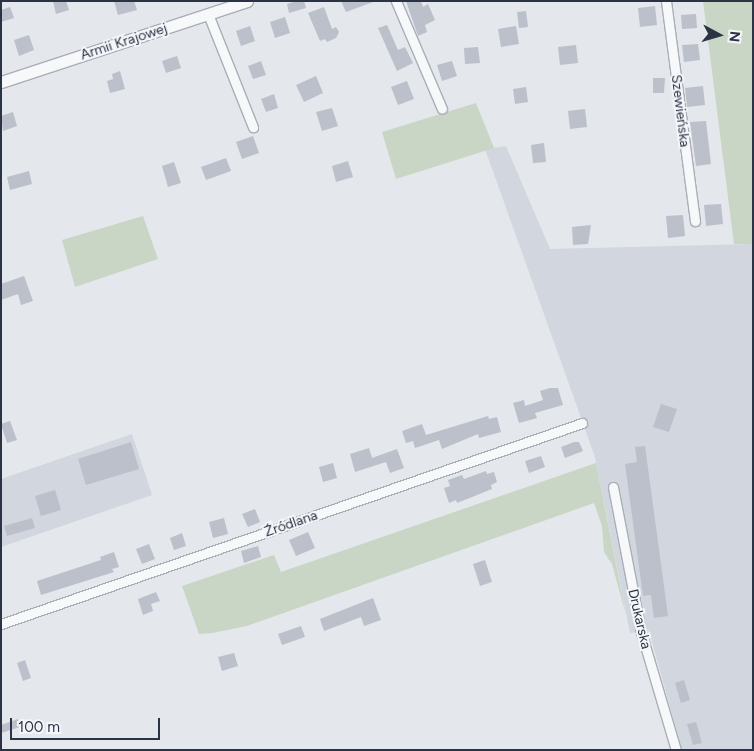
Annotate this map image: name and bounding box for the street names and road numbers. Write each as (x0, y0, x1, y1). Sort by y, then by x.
street label: Armii Krajowej (78, 20, 170, 64)
street label: Szewieńska (667, 74, 693, 148)
street label: Źródlana (262, 507, 320, 541)
street label: Drukarska (624, 587, 654, 651)

